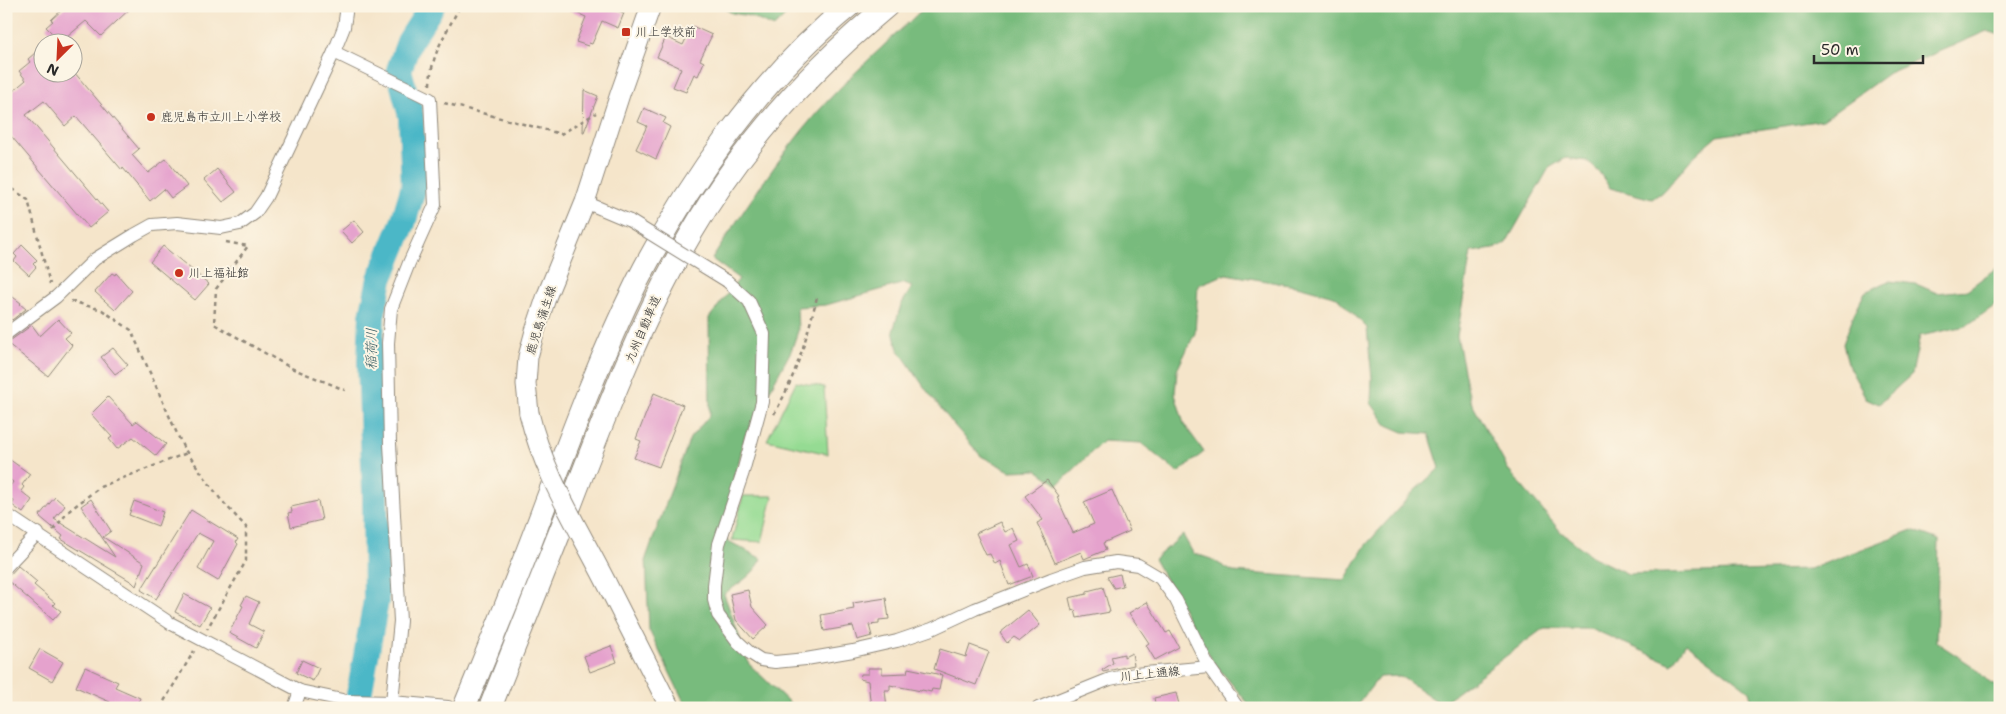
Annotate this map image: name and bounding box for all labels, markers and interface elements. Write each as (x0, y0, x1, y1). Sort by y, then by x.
place label: 川上学校前 (636, 24, 696, 40)
marker: 川上学校前 (620, 26, 632, 38)
north arrow (32, 32, 82, 82)
scale bar (1814, 32, 1922, 64)
text: 50 m (1821, 40, 1859, 60)
text: N (44, 59, 61, 80)
place label: 鹿児島市立川上小学校 (161, 109, 281, 125)
marker: 鹿児島市立川上小学校 (145, 111, 157, 123)
place label: 川上福祉館 (189, 265, 249, 281)
marker: 川上福祉館 (173, 267, 185, 279)
street label: 鹿児島蒲生線 (522, 283, 560, 357)
street label: 九州自動車道 (622, 293, 664, 365)
water label: 稲荷川 (362, 328, 380, 370)
street label: 川上上通線 (1119, 663, 1181, 685)

